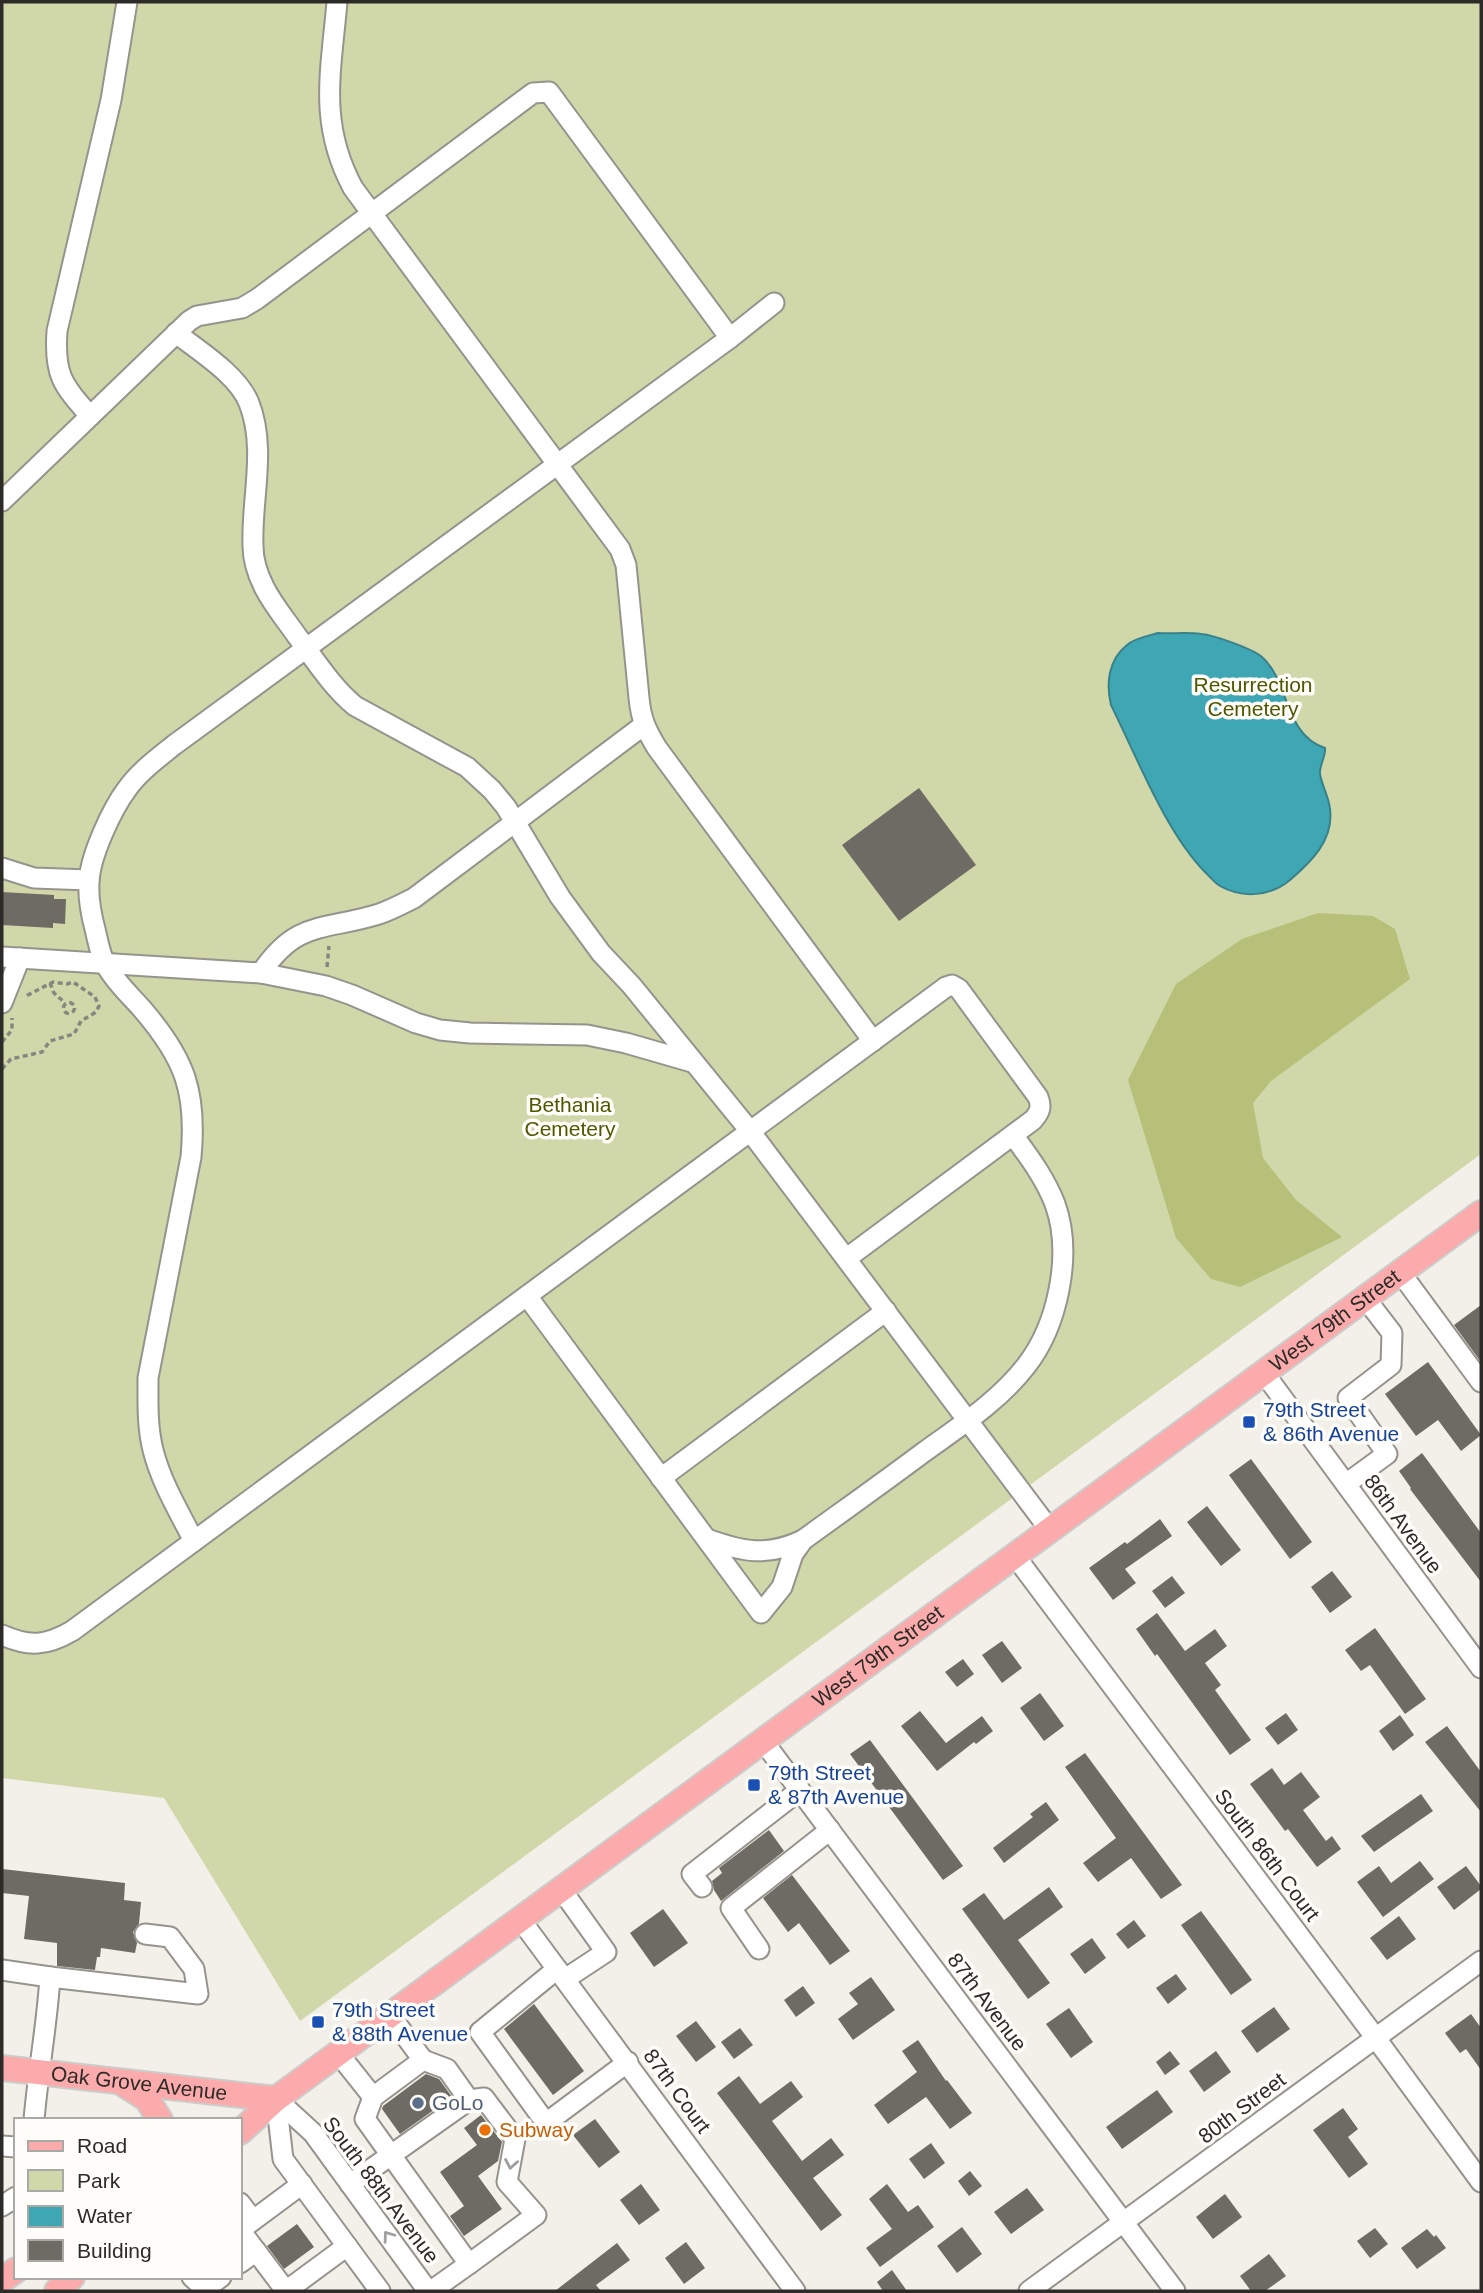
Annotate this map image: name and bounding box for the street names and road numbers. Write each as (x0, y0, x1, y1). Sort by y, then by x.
street label: West 79th Street (1265, 1265, 1404, 1376)
street label: 86th Avenue (1360, 1470, 1447, 1578)
street label: West 79th Street (808, 1600, 948, 1712)
street label: South 86th Court (1210, 1784, 1324, 1925)
street label: 87th Avenue (943, 1948, 1032, 2055)
street label: 87th Court (639, 2044, 716, 2137)
street label: Oak Grove Avenue (50, 2062, 228, 2104)
street label: 80th Street (1194, 2067, 1290, 2148)
street label: South 88th Avenue (319, 2112, 444, 2267)

